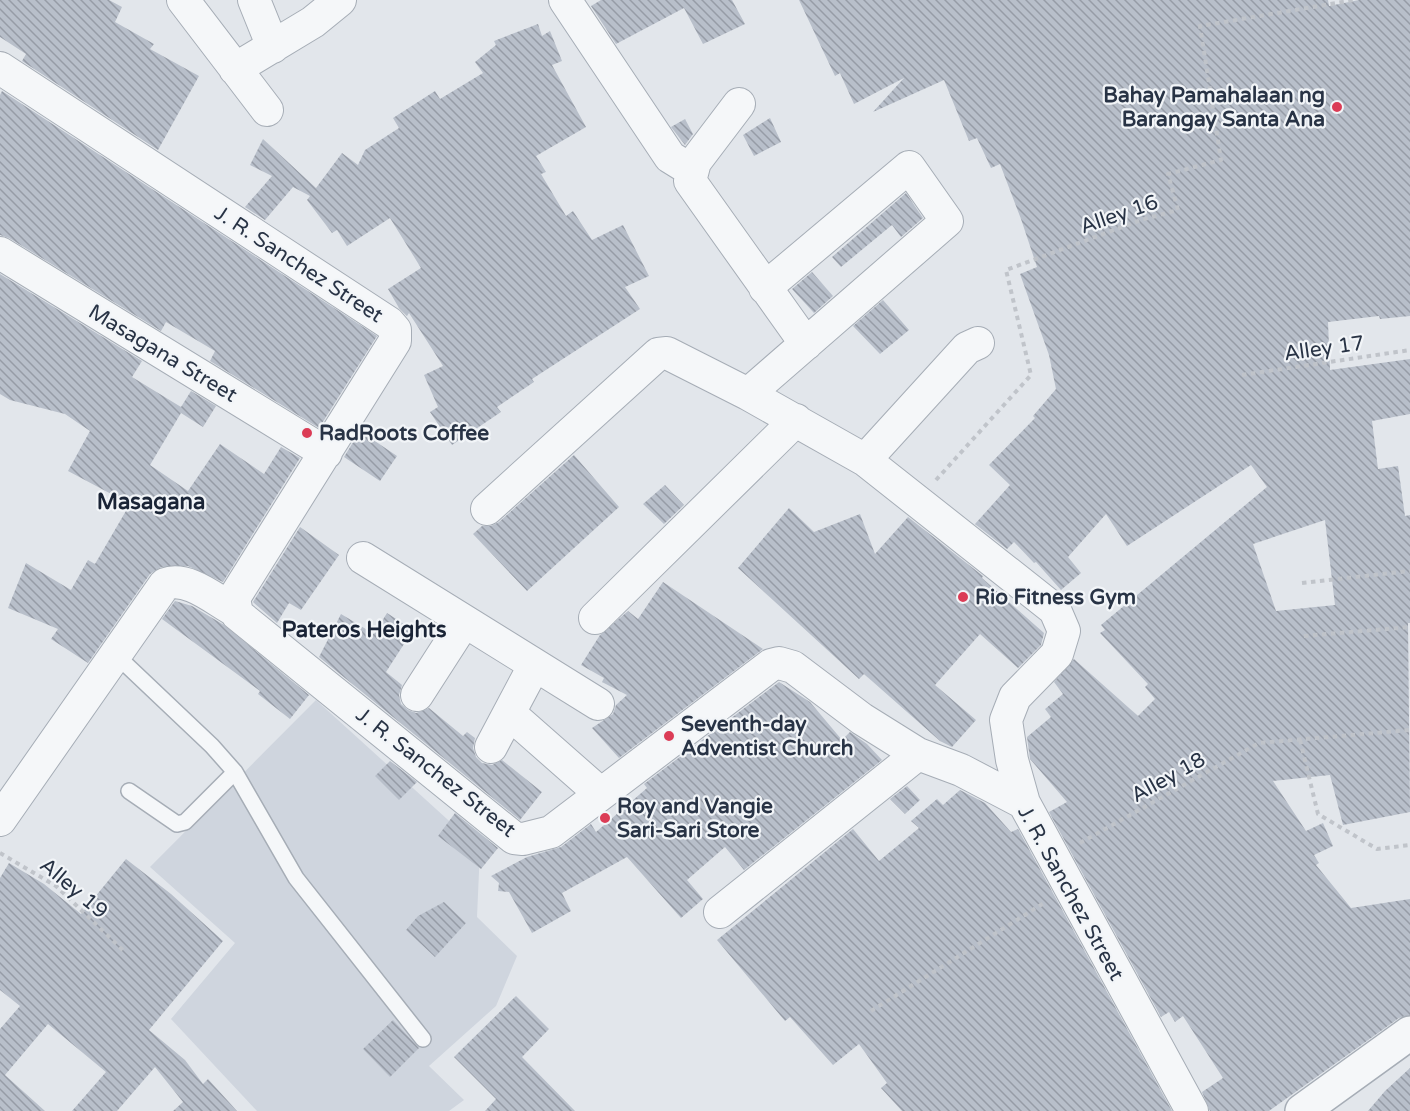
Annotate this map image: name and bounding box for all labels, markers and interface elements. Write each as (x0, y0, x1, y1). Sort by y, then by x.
place label: Bahay Pamahalaan ng Barangay Santa Ana (1103, 83, 1325, 132)
marker: Bahay Pamahalaan ng Barangay Santa Ana (1330, 100, 1344, 114)
street label: Alley 16 (1077, 189, 1161, 239)
street label: J. R. Sanchez Street (210, 201, 388, 328)
street label: Masagana Street (84, 299, 242, 408)
street label: Alley 17 (1282, 330, 1366, 367)
place label: RadRoots Coffee (319, 421, 489, 446)
marker: RadRoots Coffee (300, 426, 314, 440)
district label: Masagana (97, 489, 205, 515)
place label: Rio Fitness Gym (975, 585, 1136, 610)
marker: Rio Fitness Gym (956, 590, 970, 604)
district label: Pateros Heights (282, 617, 447, 643)
street label: J. R. Sanchez Street (351, 702, 521, 843)
place label: Seventh-day Adventist Church (681, 712, 854, 761)
marker: Seventh-day Adventist Church (662, 729, 676, 743)
street label: Alley 18 (1127, 747, 1210, 808)
place label: Roy and Vangie Sari-Sari Store (617, 794, 773, 843)
street label: J. R. Sanchez Street (1012, 802, 1129, 985)
marker: Roy and Vangie Sari-Sari Store (598, 811, 612, 825)
street label: Alley 19 (35, 853, 113, 924)

